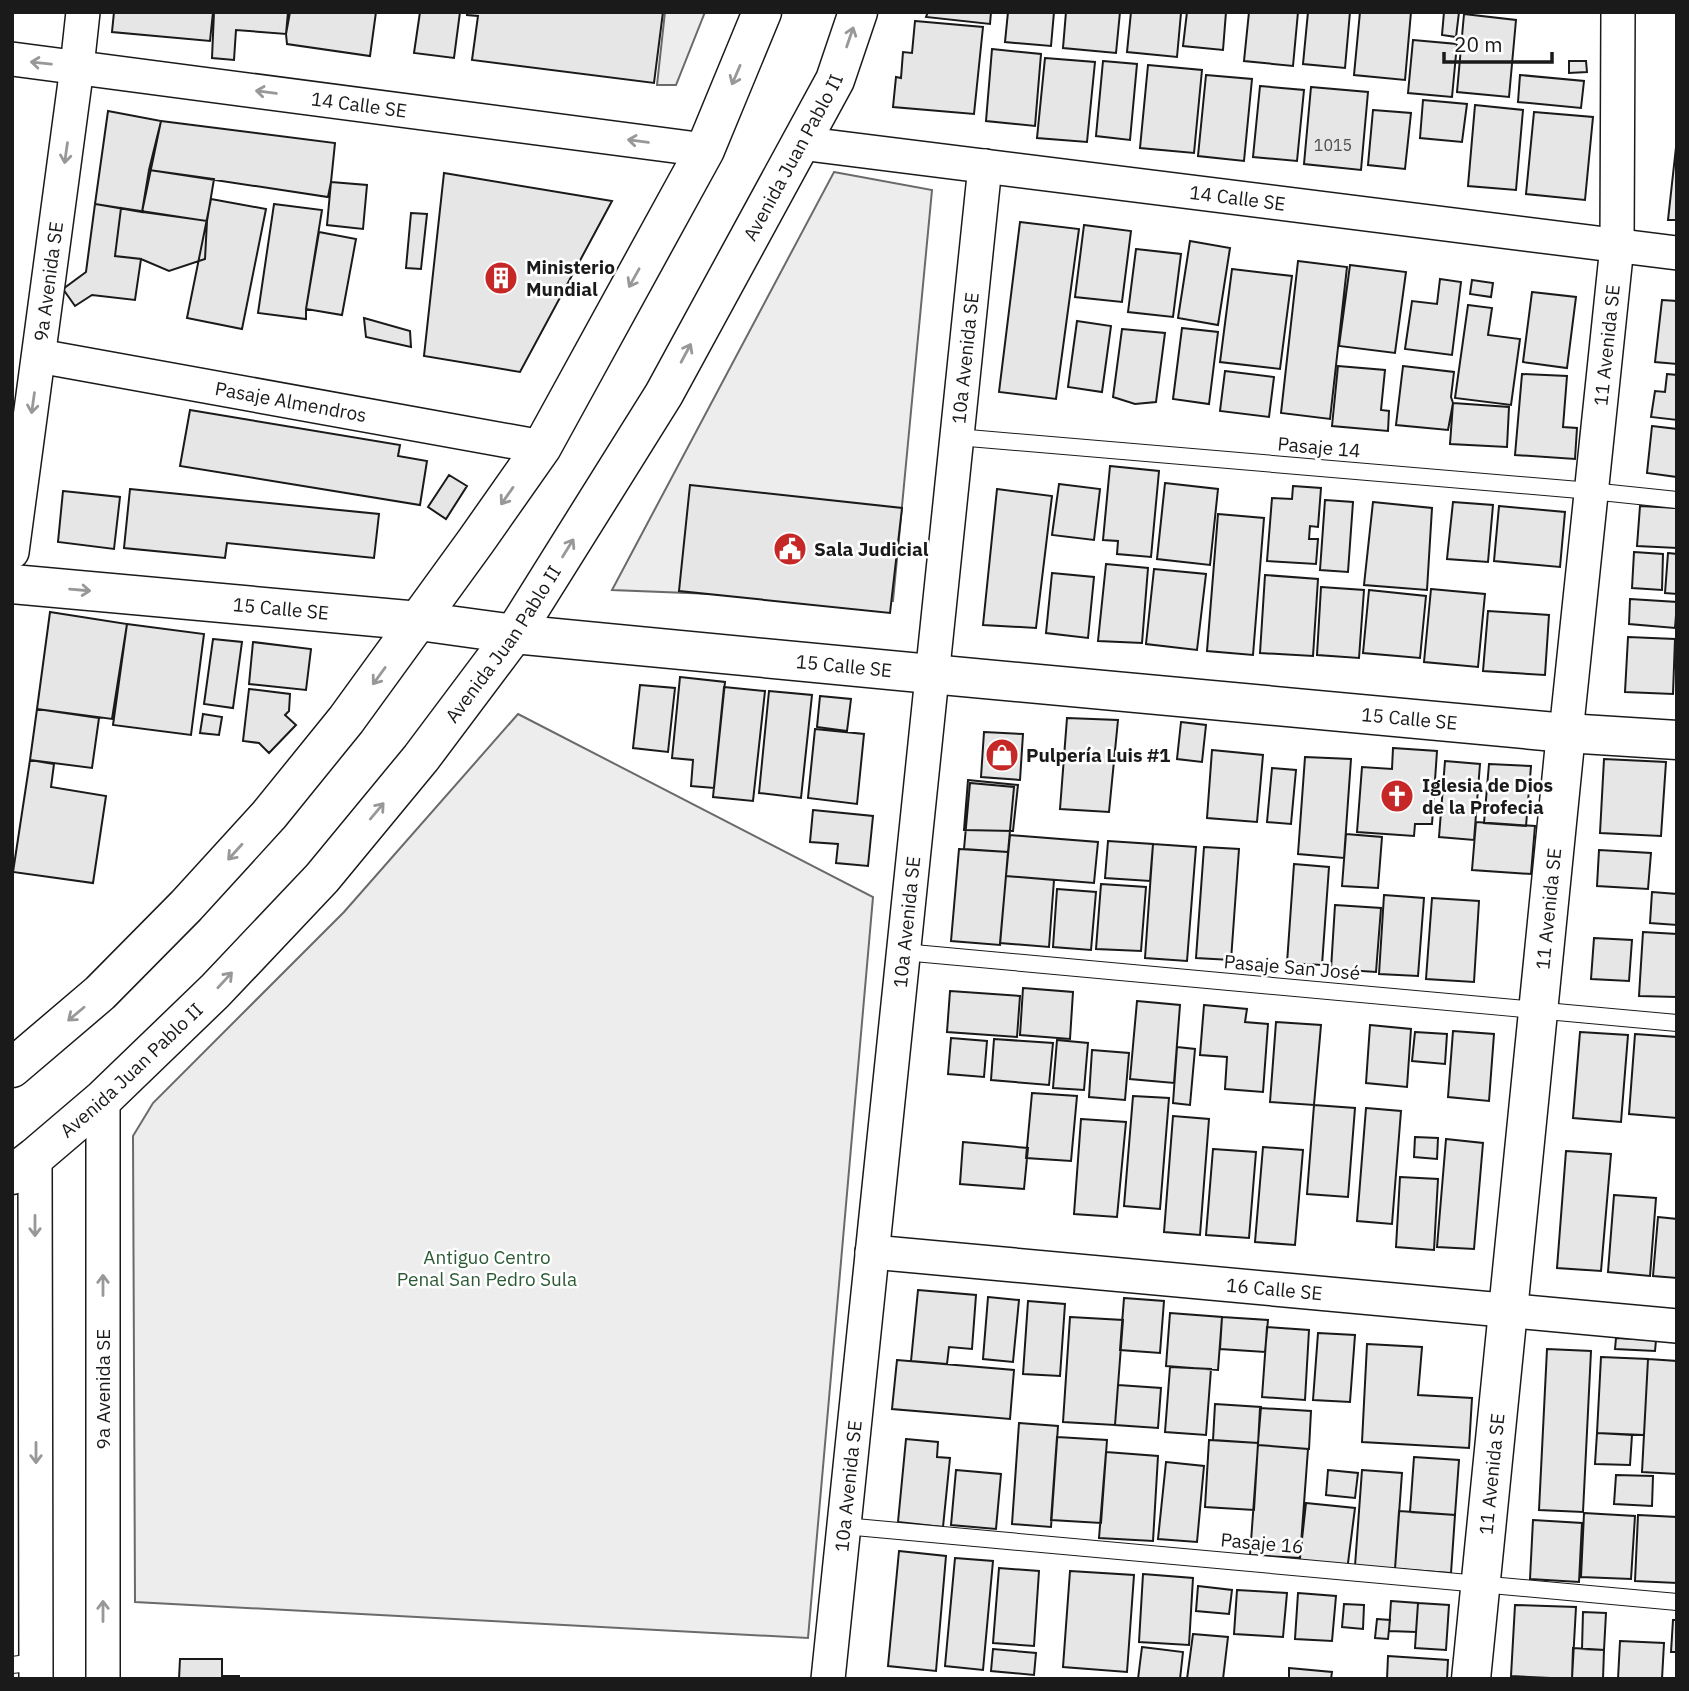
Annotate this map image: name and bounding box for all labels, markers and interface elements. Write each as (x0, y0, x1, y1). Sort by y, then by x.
scale bar (1444, 21, 1552, 65)
one-way arrow (844, 27, 857, 49)
text: 20 m (1454, 30, 1503, 58)
one-way arrow (30, 56, 52, 69)
one-way arrow (729, 64, 742, 86)
street label: Avenida Juan Pablo II (738, 71, 848, 245)
one-way arrow (255, 85, 278, 98)
street label: 14 Calle SE (310, 86, 408, 123)
one-way arrow (627, 134, 649, 147)
house number: 1015 (1314, 135, 1352, 155)
one-way arrow (59, 141, 72, 164)
street label: 14 Calle SE (1188, 180, 1287, 216)
street label: 9a Avenida SE (28, 220, 68, 343)
place label: Ministerio Mundial (526, 255, 615, 301)
building icon: Ministerio Mundial (482, 259, 520, 297)
one-way arrow (627, 268, 641, 288)
street label: 11 Avenida SE (1588, 283, 1625, 407)
street label: 10a Avenida SE (946, 291, 984, 425)
one-way arrow (679, 344, 693, 364)
street label: Pasaje Almendros (213, 376, 369, 427)
one-way arrow (26, 391, 39, 414)
street label: Pasaje 14 (1276, 431, 1362, 463)
one-way arrow (500, 486, 515, 505)
public building icon: Sala Judicial (771, 530, 809, 568)
place label: Sala Judicial (814, 537, 929, 561)
one-way arrow (562, 538, 576, 558)
street label: Avenida Juan Pablo II (440, 561, 566, 727)
one-way arrow (68, 584, 91, 597)
street label: 15 Calle SE (232, 592, 330, 625)
street label: 15 Calle SE (795, 649, 893, 682)
one-way arrow (371, 666, 386, 685)
street label: 15 Calle SE (1360, 702, 1459, 735)
shop icon: Pulpería Luis #1 (983, 736, 1021, 774)
place label: Pulpería Luis #1 (1026, 743, 1171, 767)
place label: Iglesia de Dios de la Profecia (1422, 773, 1553, 819)
church icon: Iglesia de Dios de la Profecia (1378, 777, 1416, 815)
one-way arrow (369, 802, 385, 820)
one-way arrow (227, 843, 243, 861)
street label: 11 Avenida SE (1530, 847, 1566, 971)
street label: 10a Avenida SE (888, 855, 925, 989)
street label: Pasaje San José (1223, 949, 1361, 985)
one-way arrow (217, 972, 234, 989)
street label: Avenida Juan Pablo II (55, 998, 208, 1142)
one-way arrow (67, 1006, 85, 1022)
one-way arrow (28, 1214, 42, 1237)
park label: Antiguo Centro Penal San Pedro Sula (397, 1245, 577, 1291)
street label: 16 Calle SE (1225, 1273, 1323, 1305)
one-way arrow (96, 1274, 110, 1297)
street label: 9a Avenida SE (91, 1329, 115, 1449)
street label: 11 Avenida SE (1474, 1412, 1510, 1536)
street label: 10a Avenida SE (829, 1419, 867, 1553)
one-way arrow (29, 1441, 43, 1464)
street label: Pasaje 16 (1219, 1527, 1305, 1559)
one-way arrow (96, 1599, 110, 1622)

